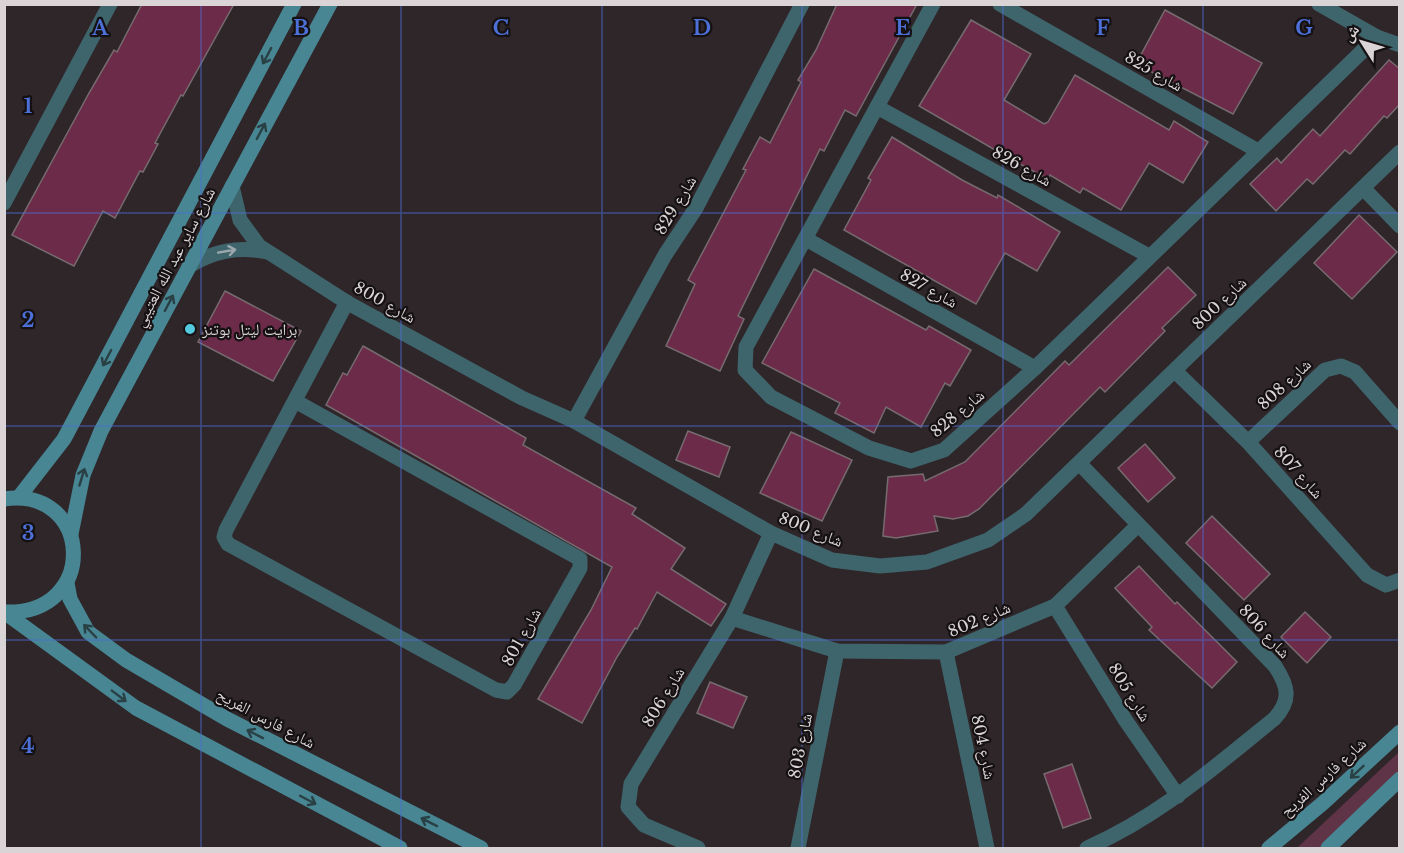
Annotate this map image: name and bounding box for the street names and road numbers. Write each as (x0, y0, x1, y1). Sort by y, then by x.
street label: شارع 825 (1121, 46, 1187, 96)
street label: شارع 826 (988, 142, 1055, 191)
street label: شارع 829 (650, 172, 701, 238)
street label: شارع ساير عبد الله العتيبي (129, 184, 222, 332)
street label: شارع 827 (896, 264, 961, 313)
street label: شارع 800 (1188, 272, 1251, 334)
street label: شارع 800 (350, 277, 419, 328)
street label: شارع 808 (1253, 354, 1316, 414)
street label: شارع 828 (926, 385, 989, 442)
street label: شارع 807 (1269, 441, 1328, 503)
street label: شارع 800 (776, 507, 846, 552)
street label: شارع 802 (945, 597, 1014, 642)
street label: شارع 806 (1234, 600, 1295, 663)
street label: شارع 801 (497, 604, 546, 670)
street label: شارع 805 (1103, 659, 1156, 725)
street label: شارع 806 (637, 663, 690, 731)
street label: شارع فارس الفريح (213, 684, 319, 753)
street label: شارع 803 (784, 712, 817, 780)
street label: شارع 804 (966, 713, 1001, 781)
street label: شارع فارس الفريح (1276, 733, 1371, 822)

